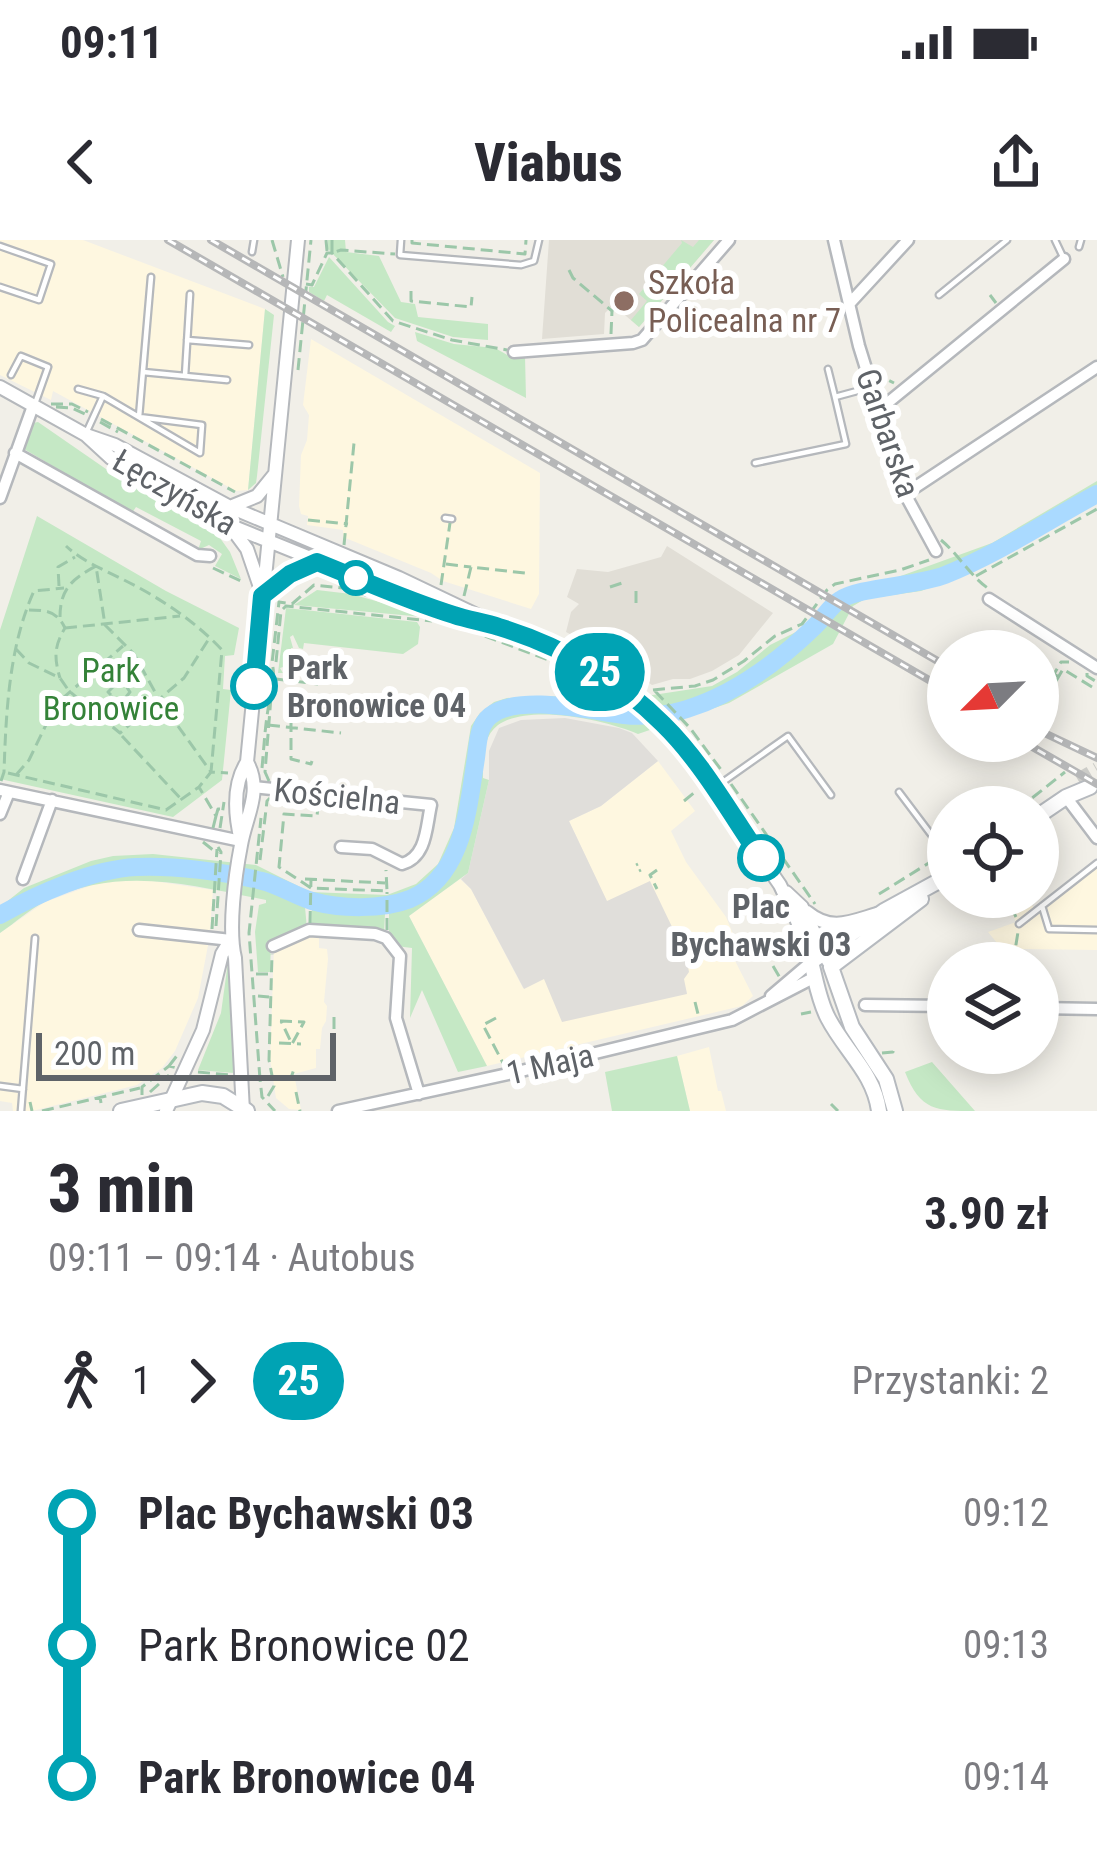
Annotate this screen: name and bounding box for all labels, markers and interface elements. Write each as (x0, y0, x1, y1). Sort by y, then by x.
text: 09:11 (60, 16, 163, 69)
icon: back (48, 129, 114, 195)
icon: share (983, 129, 1049, 195)
text: Viabus (474, 131, 623, 194)
place label: Szkoła Policealna nr 7 (648, 263, 841, 340)
marker: Szkoła Policealna nr 7 (611, 288, 637, 314)
street label: Garbarska (848, 364, 928, 502)
street label: Łęczyńska (106, 441, 244, 543)
unlabelled marker (340, 562, 372, 594)
north arrow (927, 630, 1059, 762)
map controls (927, 630, 1059, 1074)
line badge: 25 (546, 633, 654, 711)
text: 25 (579, 647, 621, 696)
place label: Park Bronowice 04 (287, 648, 466, 725)
park label: Park Bronowice (43, 651, 179, 728)
marker: Park Bronowice 04 (232, 664, 276, 708)
street label: Kościelna (272, 770, 402, 822)
button: locate (927, 786, 1059, 918)
marker: Plac Bychawski 03 (739, 836, 783, 880)
place label: Plac Bychawski 03 (671, 887, 851, 964)
button: layers (927, 942, 1059, 1074)
scale bar (36, 1027, 336, 1080)
text: 200 m (54, 1034, 135, 1073)
street label: 1 Maja (503, 1035, 597, 1093)
text: 3 min (48, 1151, 195, 1228)
text: 3.90 zł (924, 1187, 1049, 1240)
text: 09:11 – 09:14 · Autobus (48, 1235, 416, 1281)
icon: walk (48, 1348, 114, 1414)
icon: forward (169, 1348, 235, 1414)
text: 25 (277, 1356, 320, 1405)
text: 1 (132, 1358, 151, 1404)
text: Przystanki: 2 (851, 1358, 1049, 1404)
text: Plac Bychawski 03 (138, 1487, 474, 1540)
text: 09:12 (963, 1490, 1049, 1536)
text: Park Bronowice 02 (138, 1619, 470, 1672)
text: 09:13 (963, 1622, 1049, 1668)
text: Park Bronowice 04 (138, 1751, 476, 1804)
text: 09:14 (963, 1754, 1049, 1800)

